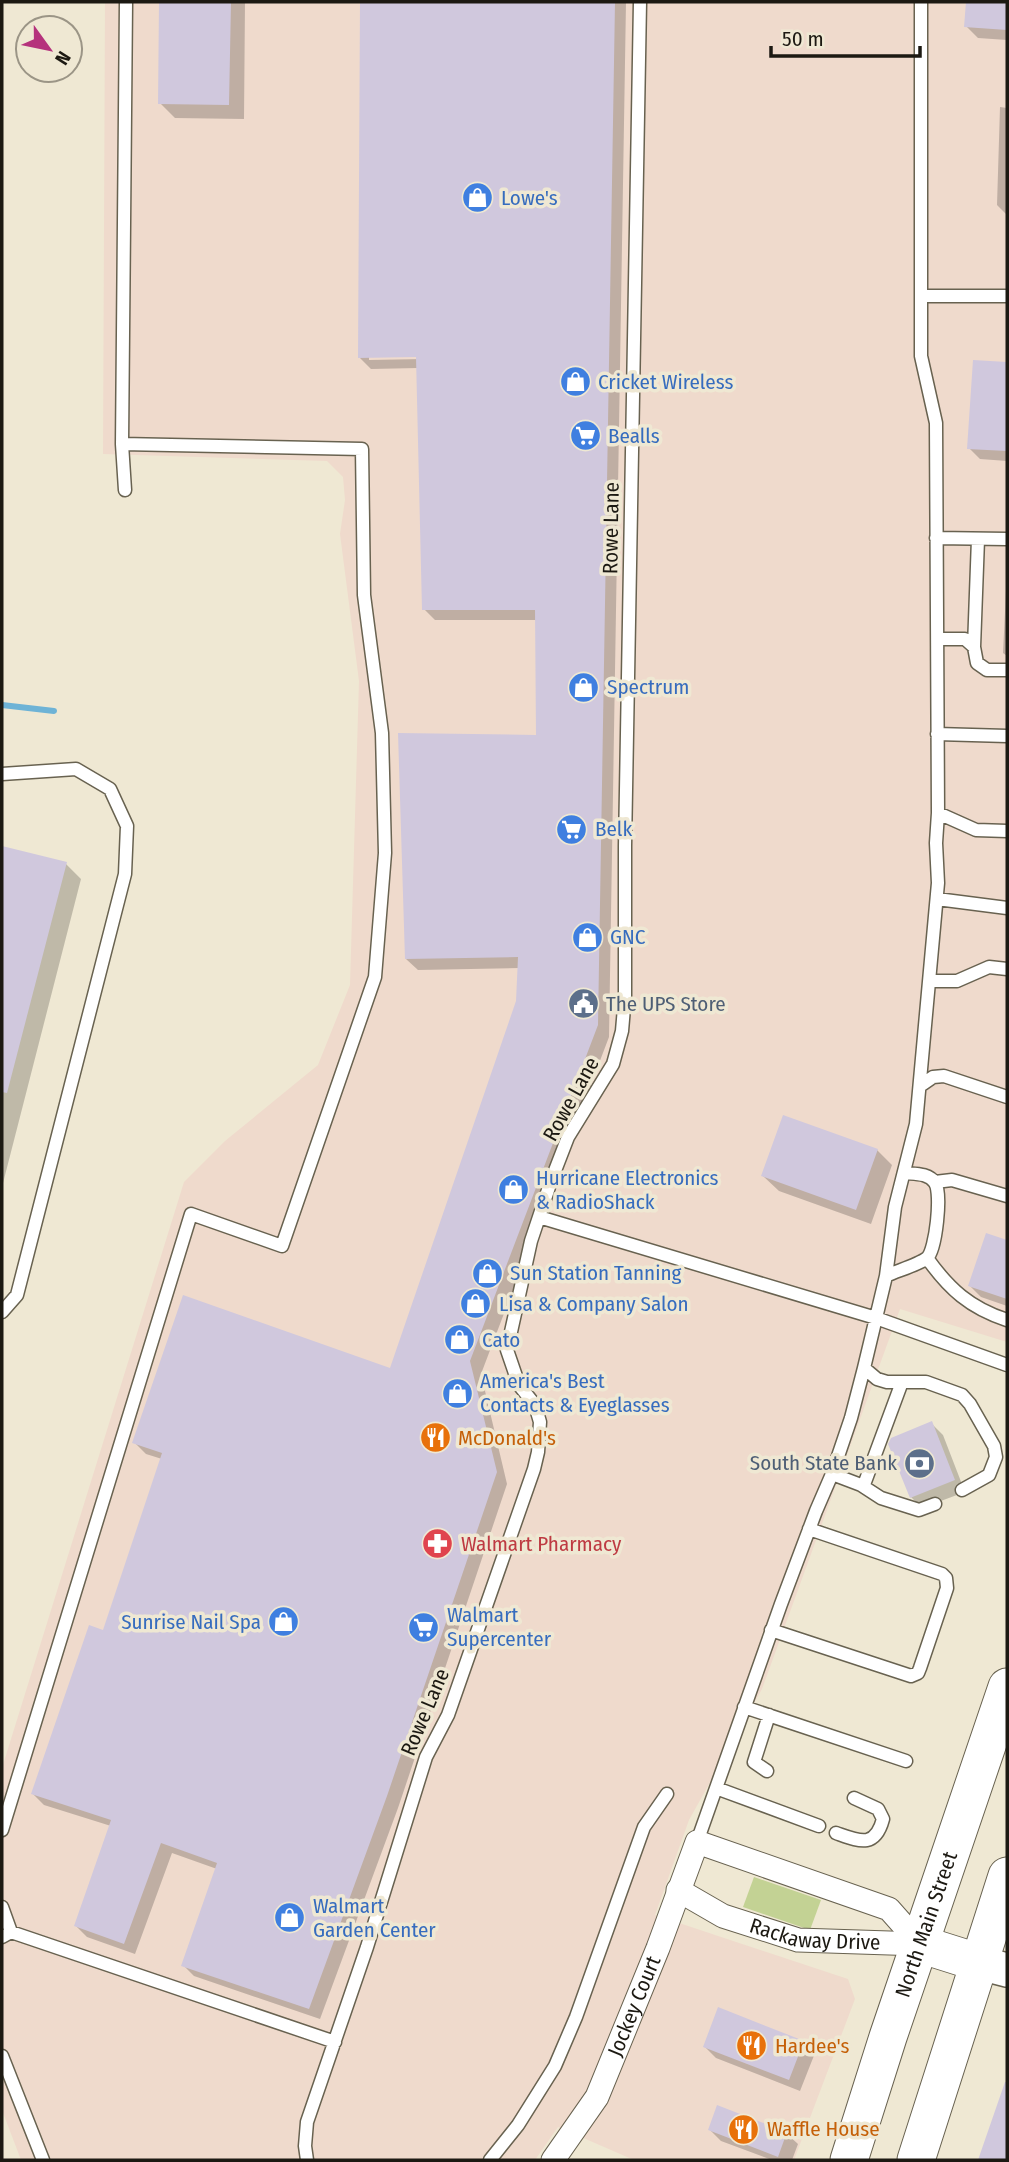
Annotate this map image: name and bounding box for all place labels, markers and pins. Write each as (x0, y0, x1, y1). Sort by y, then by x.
shop icon: Lowe's (461, 181, 495, 215)
place label: Lowe's (501, 185, 558, 211)
shop icon: Cricket Wireless (558, 365, 592, 399)
place label: Cricket Wireless (598, 369, 733, 395)
supermarket icon: Bealls (568, 419, 602, 453)
place label: Bealls (608, 423, 660, 449)
shop icon: Spectrum (567, 670, 601, 704)
place label: Spectrum (607, 674, 689, 700)
supermarket icon: Belk (555, 812, 589, 846)
place label: Belk (595, 816, 632, 842)
shop icon: GNC (570, 920, 604, 954)
place label: GNC (610, 924, 646, 950)
public building icon: The UPS Store (566, 987, 600, 1021)
place label: The UPS Store (606, 991, 726, 1017)
place label: Hurricane Electronics & RadioShack (536, 1165, 719, 1215)
shop icon: Hurricane Electronics & RadioShack (496, 1173, 530, 1207)
shop icon: Sun Station Tanning (470, 1256, 504, 1290)
place label: Sun Station Tanning (510, 1260, 681, 1286)
shop icon: Lisa & Company Salon (459, 1287, 493, 1321)
place label: Lisa & Company Salon (499, 1291, 689, 1317)
shop icon: Cato (442, 1323, 476, 1357)
place label: Cato (482, 1327, 520, 1353)
place label: America's Best Contacts & Eyeglasses (480, 1368, 670, 1418)
shop icon: America's Best Contacts & Eyeglasses (440, 1376, 474, 1410)
restaurant icon: McDonald's (418, 1421, 452, 1455)
place label: McDonald's (458, 1425, 556, 1451)
bank icon: South State Bank (903, 1446, 937, 1480)
place label: South State Bank (750, 1450, 897, 1476)
pharmacy icon: Walmart Pharmacy (421, 1527, 455, 1561)
place label: Walmart Pharmacy (461, 1531, 622, 1557)
place label: Walmart Supercenter (447, 1602, 552, 1652)
shop icon: Sunrise Nail Spa (267, 1605, 301, 1639)
place label: Sunrise Nail Spa (121, 1609, 261, 1635)
supermarket icon: Walmart Supercenter (407, 1610, 441, 1644)
place label: Walmart Garden Center (313, 1893, 436, 1943)
shop icon: Walmart Garden Center (273, 1901, 307, 1935)
restaurant icon: Hardee's (735, 2029, 769, 2063)
place label: Hardee's (775, 2033, 850, 2059)
restaurant icon: Waffle House (727, 2112, 761, 2146)
place label: Waffle House (767, 2116, 880, 2142)

